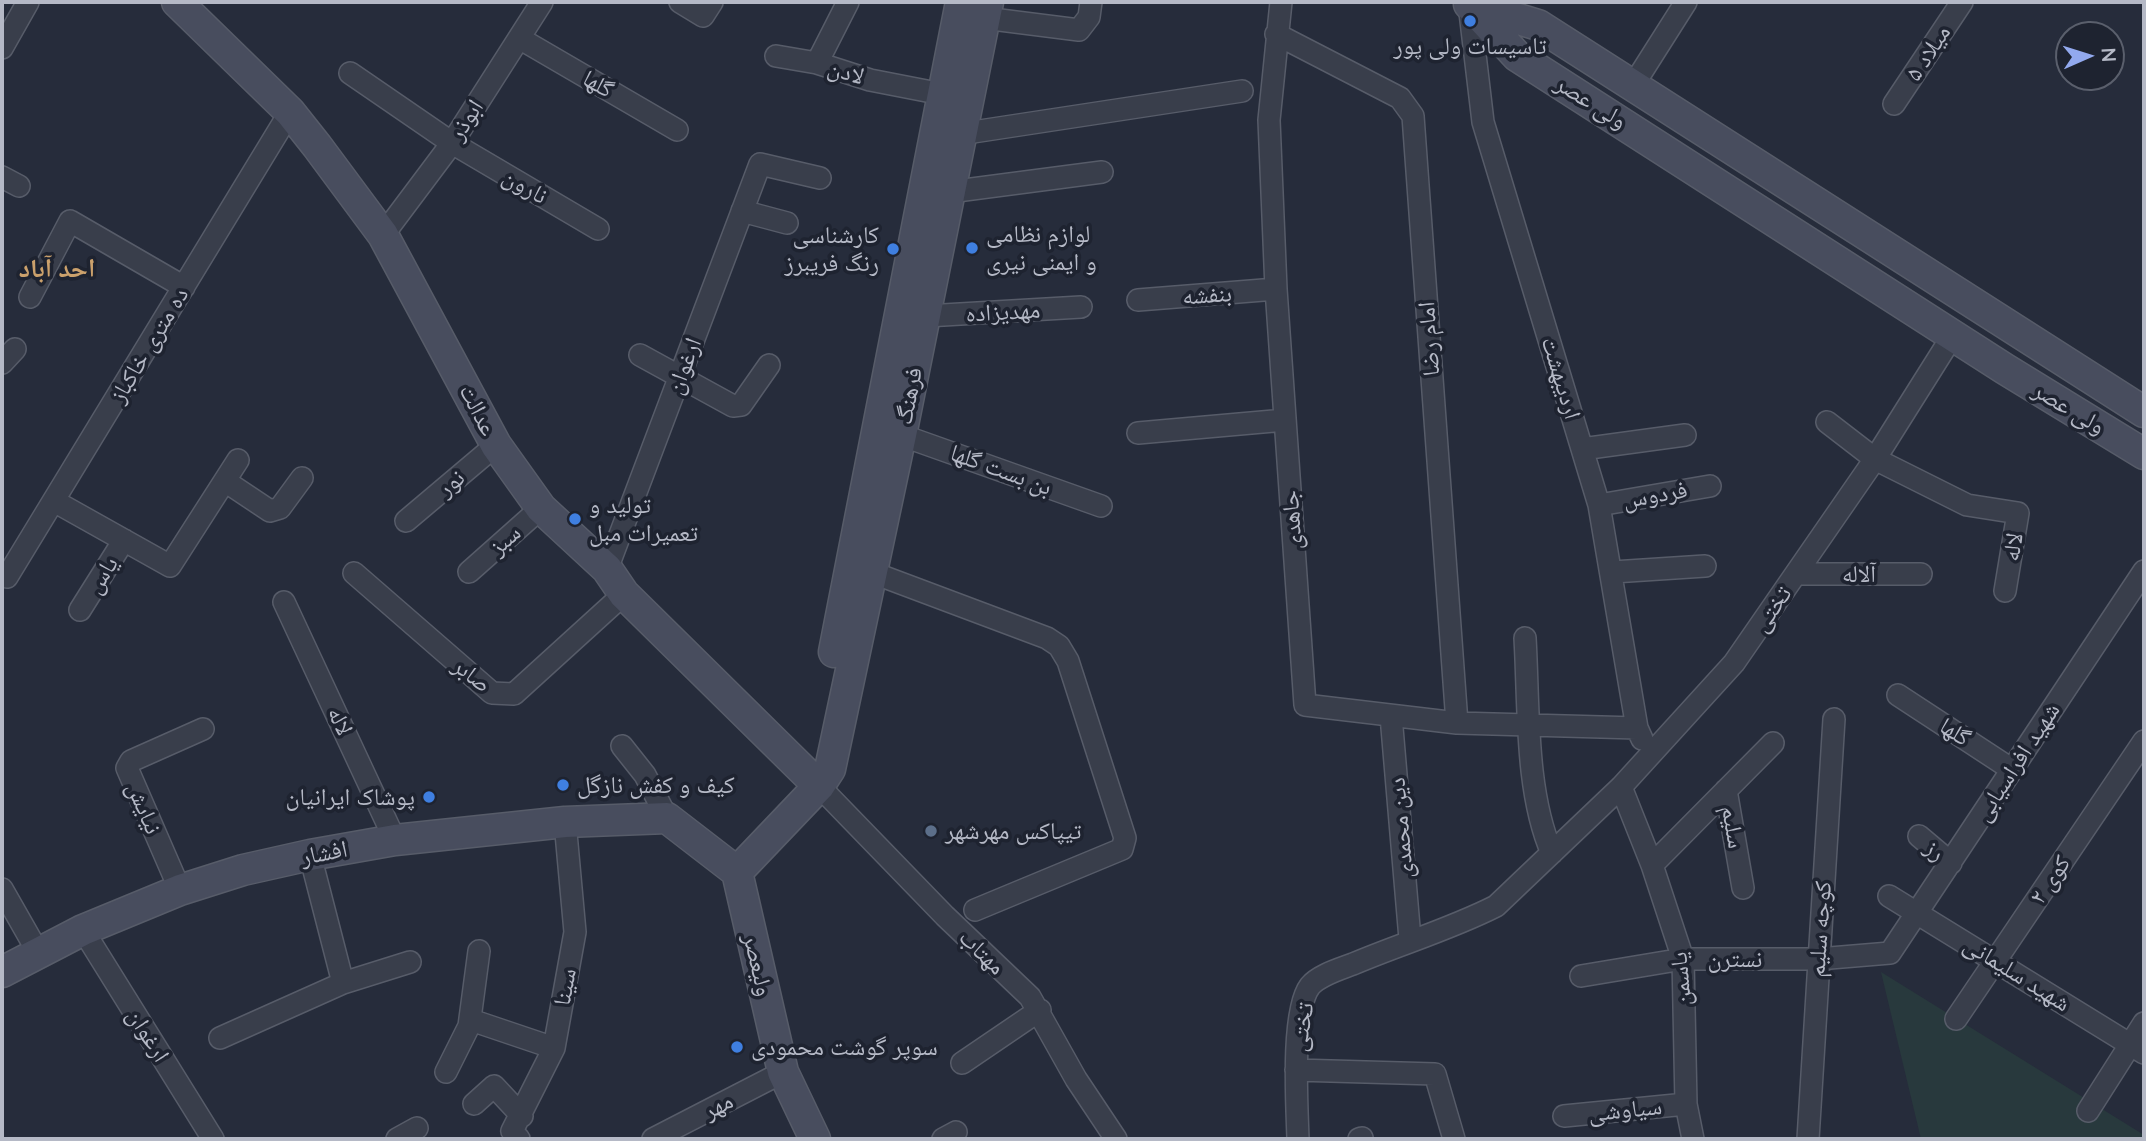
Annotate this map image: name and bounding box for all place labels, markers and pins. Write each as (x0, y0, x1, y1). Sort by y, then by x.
marker: تاسیسات ولی پور (1462, 13, 1478, 29)
place label: تاسیسات ولی پور (1393, 32, 1547, 60)
place label: لوازم نظامی و ایمنی نیری (986, 220, 1097, 276)
place label: کارشناسی رنگ فریبرز (784, 221, 879, 277)
marker: لوازم نظامی و ایمنی نیری (964, 240, 980, 256)
marker: کارشناسی رنگ فریبرز (885, 241, 901, 257)
place label: تولید و تعمیرات مبل (589, 491, 698, 547)
marker: تولید و تعمیرات مبل (567, 511, 583, 527)
place label: کیف و کفش نازگل (577, 771, 735, 799)
marker: کیف و کفش نازگل (555, 777, 571, 793)
place label: پوشاک ایرانیان (285, 783, 415, 811)
marker: پوشاک ایرانیان (421, 789, 437, 805)
place label: تیپاکس مهرشهر (945, 817, 1082, 845)
marker: تیپاکس مهرشهر (923, 823, 939, 839)
place label: سوپر گوشت محمودی (751, 1033, 938, 1061)
marker: سوپر گوشت محمودی (729, 1039, 745, 1055)

